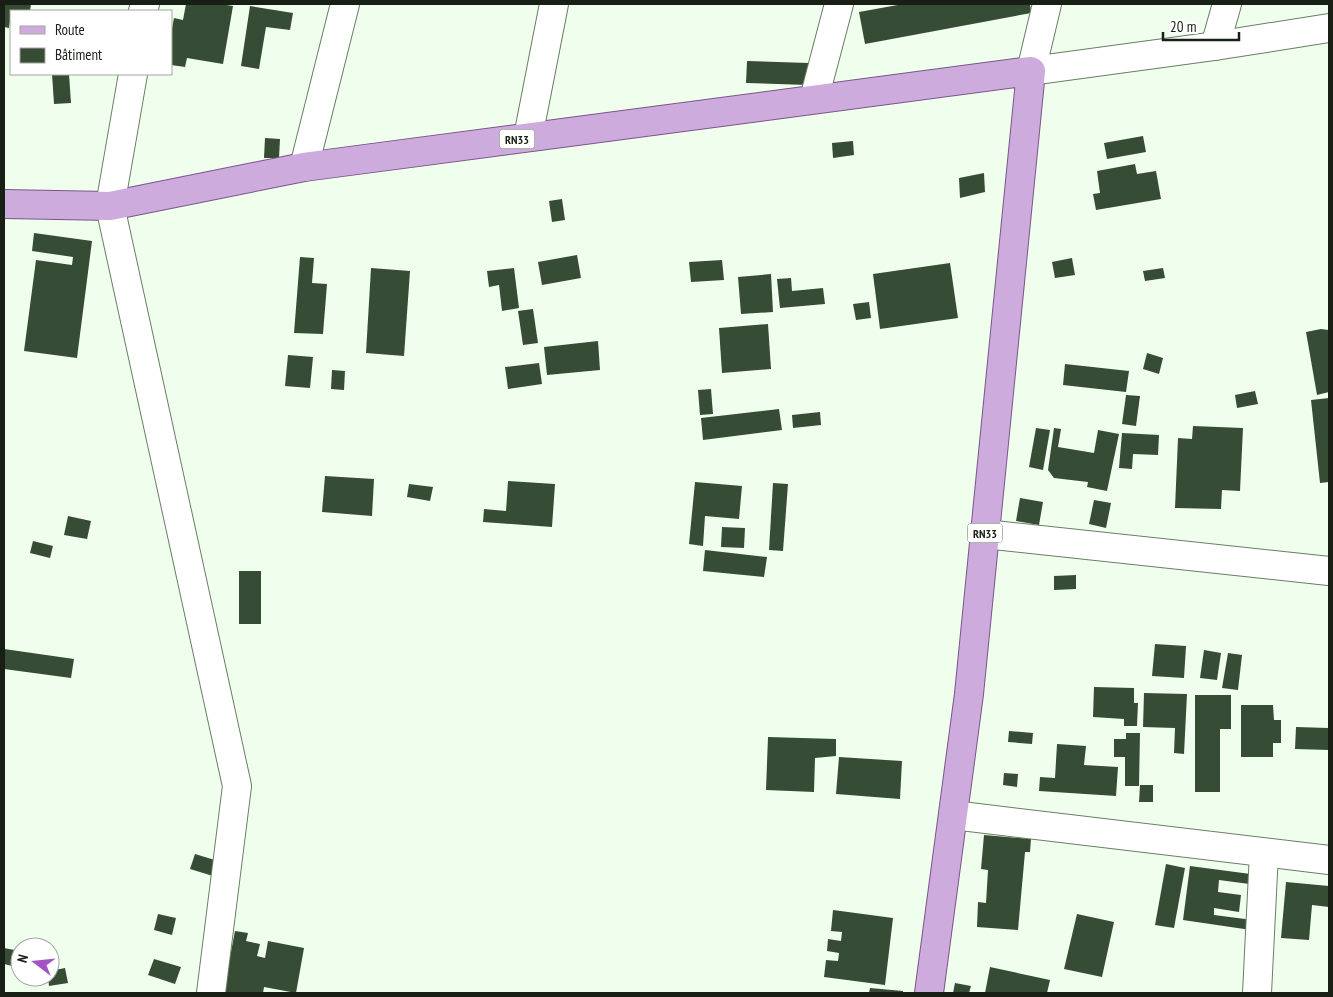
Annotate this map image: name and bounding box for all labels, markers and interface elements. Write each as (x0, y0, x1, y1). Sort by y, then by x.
legend (10, 10, 172, 75)
scale bar (1163, 10, 1239, 42)
text: 20 m (1170, 17, 1196, 36)
text: Route (55, 20, 85, 39)
text: Bâtiment (55, 45, 102, 64)
road number: RN33 (500, 130, 534, 148)
road number: RN33 (968, 524, 1002, 542)
north arrow (10, 937, 60, 987)
text: N (13, 952, 32, 965)

